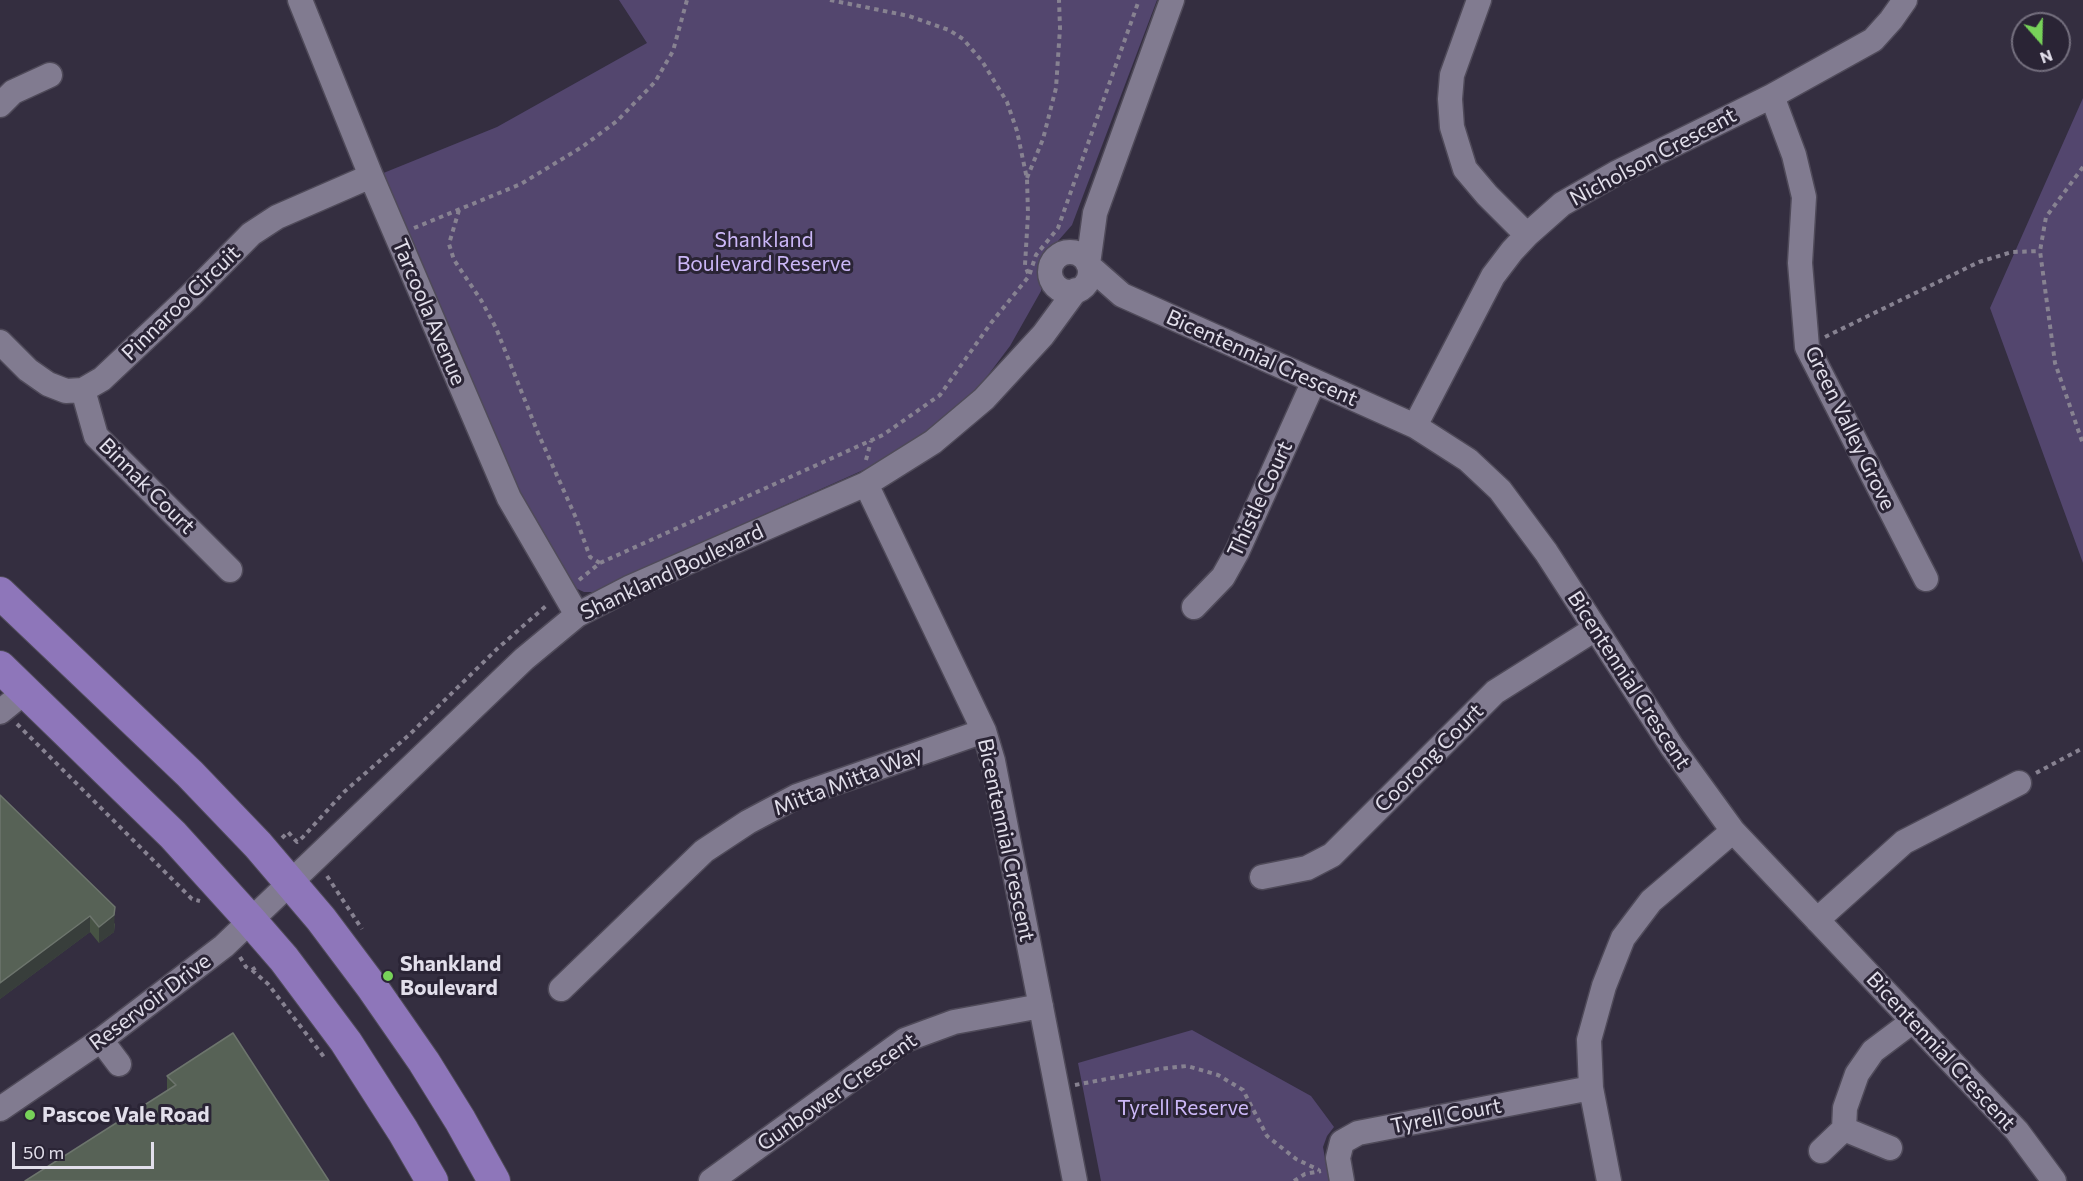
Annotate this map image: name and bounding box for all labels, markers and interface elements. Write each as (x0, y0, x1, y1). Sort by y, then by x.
north arrow (2011, 12, 2071, 72)
text: N (2038, 47, 2056, 68)
street label: Nicholson Crescent (1565, 102, 1741, 212)
park label: Shankland Boulevard Reserve (677, 227, 851, 277)
street label: Tarcoola Avenue (387, 235, 471, 389)
street label: Pinnaroo Circuit (117, 240, 245, 366)
street label: Bicentennial Crescent (1162, 304, 1362, 412)
street label: Green Valley Grove (1799, 342, 1901, 514)
street label: Binnak Court (94, 433, 200, 539)
street label: Thistle Court (1222, 437, 1298, 561)
street label: Shankland Boulevard (577, 519, 767, 625)
street label: Bicentennial Crescent (1562, 586, 1696, 774)
street label: Coorong Court (1369, 698, 1489, 818)
street label: Bicentennial Crescent (972, 736, 1040, 944)
street label: Mitta Mitta Way (770, 741, 926, 821)
street label: Reservoir Drive (85, 948, 215, 1056)
place label: Shankland Boulevard (400, 951, 501, 1001)
street label: Bicentennial Crescent (1861, 967, 2021, 1135)
marker: Shankland Boulevard (381, 969, 395, 983)
street label: Gunbower Crescent (752, 1028, 922, 1156)
street label: Tyrell Court (1388, 1093, 1504, 1139)
park label: Tyrell Reserve (1117, 1095, 1249, 1121)
place label: Pascoe Vale Road (42, 1102, 210, 1128)
marker: Pascoe Vale Road (23, 1108, 37, 1122)
scale bar (15, 1130, 158, 1168)
text: 50 m (23, 1141, 64, 1163)

